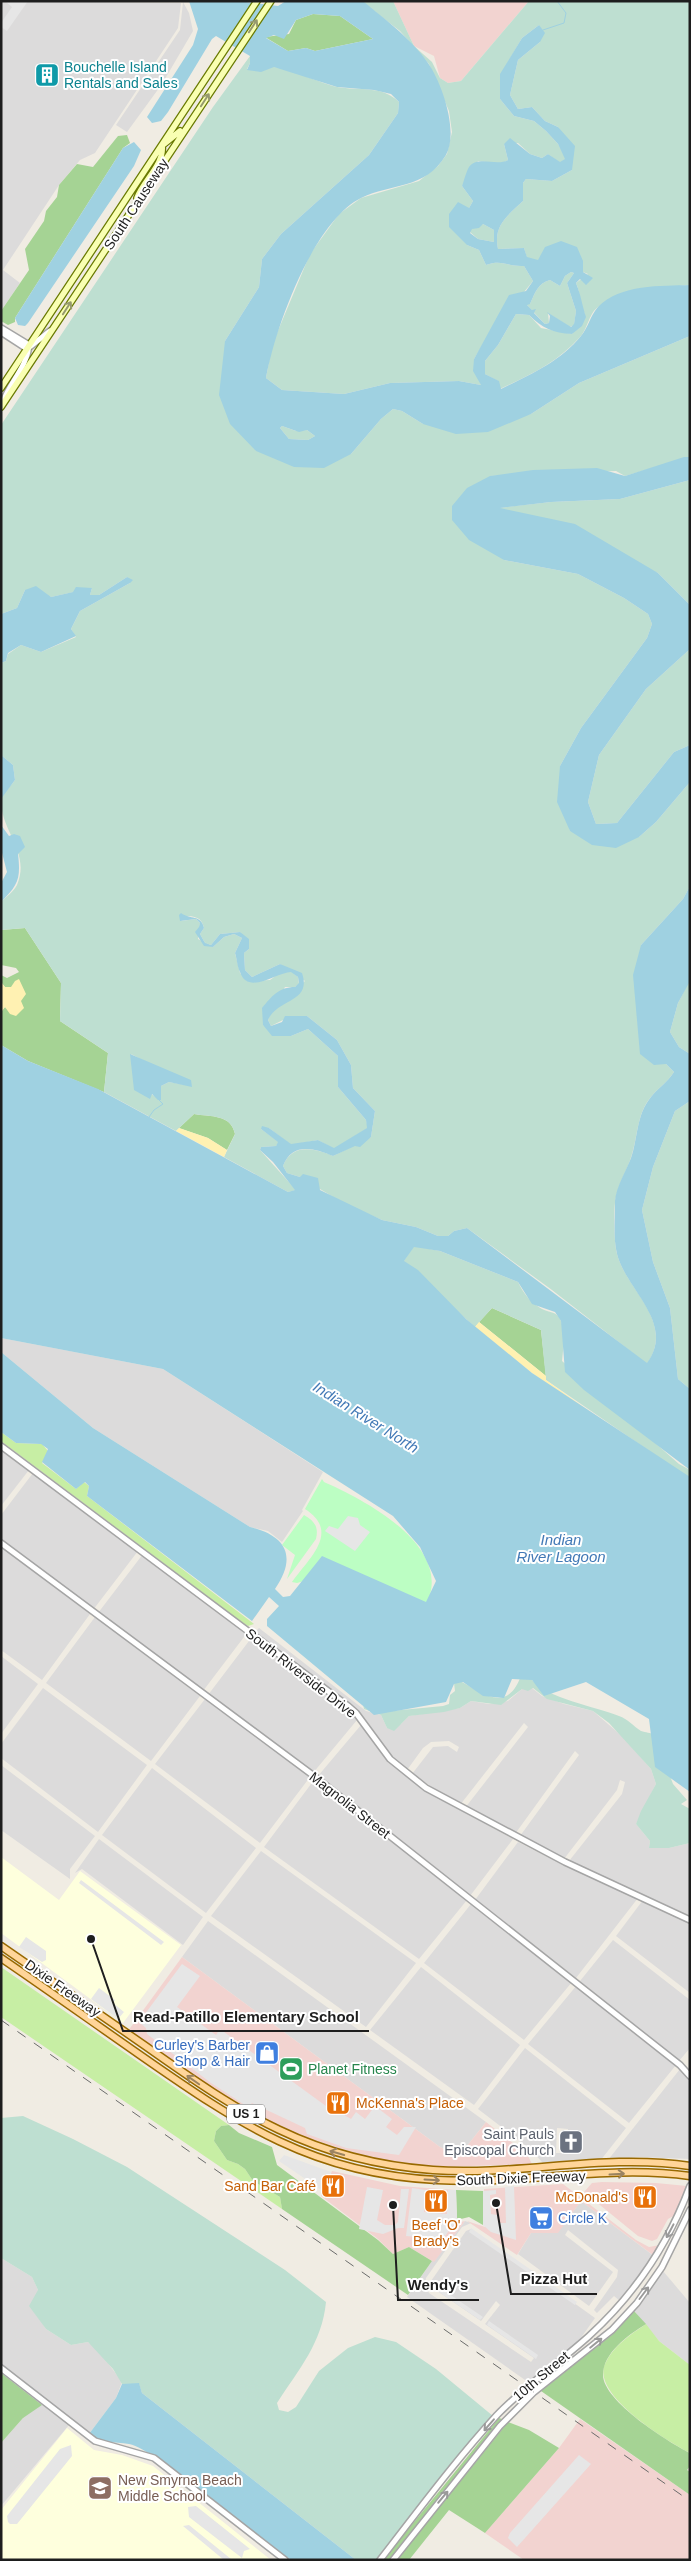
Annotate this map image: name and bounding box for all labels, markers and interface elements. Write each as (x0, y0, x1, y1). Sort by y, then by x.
one-way arrow (249, 19, 259, 33)
place label: Bouchelle Island Rentals and Sales (64, 59, 178, 91)
building icon: Bouchelle Island Rentals and Sales (34, 62, 60, 88)
one-way arrow (200, 93, 210, 107)
street label: South Causeway (100, 155, 172, 253)
one-way arrow (62, 302, 72, 316)
water label: Indian River North (310, 1378, 422, 1456)
water label: Indian River Lagoon (516, 1531, 606, 1565)
street label: South Riverside Drive (243, 1625, 359, 1721)
street label: Magnolia Street (306, 1769, 394, 1842)
street label: Dixie Freeway (22, 1956, 104, 2020)
callout: Read-Patillo Elementary School (123, 2001, 369, 2031)
text: Read-Patillo Elementary School (133, 2008, 359, 2025)
place label: Curley's Barber Shop & Hair (154, 2037, 250, 2069)
shop icon: Curley's Barber Shop & Hair (254, 2040, 280, 2066)
sports icon: Planet Fitness (278, 2056, 304, 2082)
place label: Planet Fitness (308, 2061, 397, 2077)
one-way arrow (186, 2075, 200, 2085)
restaurant icon: McKenna's Place (325, 2090, 351, 2116)
place label: McKenna's Place (356, 2095, 464, 2111)
road number: US 1 (227, 2104, 265, 2124)
place label: Saint Pauls Episcopal Church (444, 2126, 554, 2158)
church icon: Saint Pauls Episcopal Church (558, 2129, 584, 2155)
one-way arrow (330, 2147, 346, 2157)
street label: South Dixie Freeway (456, 2168, 586, 2188)
one-way arrow (608, 2169, 624, 2178)
restaurant icon: Sand Bar Café (320, 2173, 346, 2199)
one-way arrow (424, 2176, 440, 2185)
place label: Sand Bar Café (224, 2178, 316, 2194)
restaurant icon: McDonald's (632, 2184, 658, 2210)
restaurant icon: Beef 'O' Brady's (423, 2188, 449, 2214)
place label: McDonald's (555, 2189, 628, 2205)
supermarket icon: Circle K (528, 2205, 554, 2231)
place label: Circle K (558, 2210, 608, 2226)
place label: Beef 'O' Brady's (412, 2217, 460, 2249)
one-way arrow (665, 2223, 674, 2238)
callout: Pizza Hut (511, 2264, 597, 2294)
callout: Wendy's (398, 2270, 479, 2300)
text: Pizza Hut (521, 2270, 587, 2287)
text: Wendy's (408, 2276, 468, 2293)
one-way arrow (639, 2287, 650, 2300)
one-way arrow (589, 2337, 602, 2348)
street label: 10th Street (510, 2348, 572, 2404)
one-way arrow (483, 2418, 495, 2431)
place label: New Smyrna Beach Middle School (118, 2472, 242, 2504)
school or university icon: New Smyrna Beach Middle School (87, 2475, 113, 2501)
one-way arrow (438, 2490, 449, 2503)

